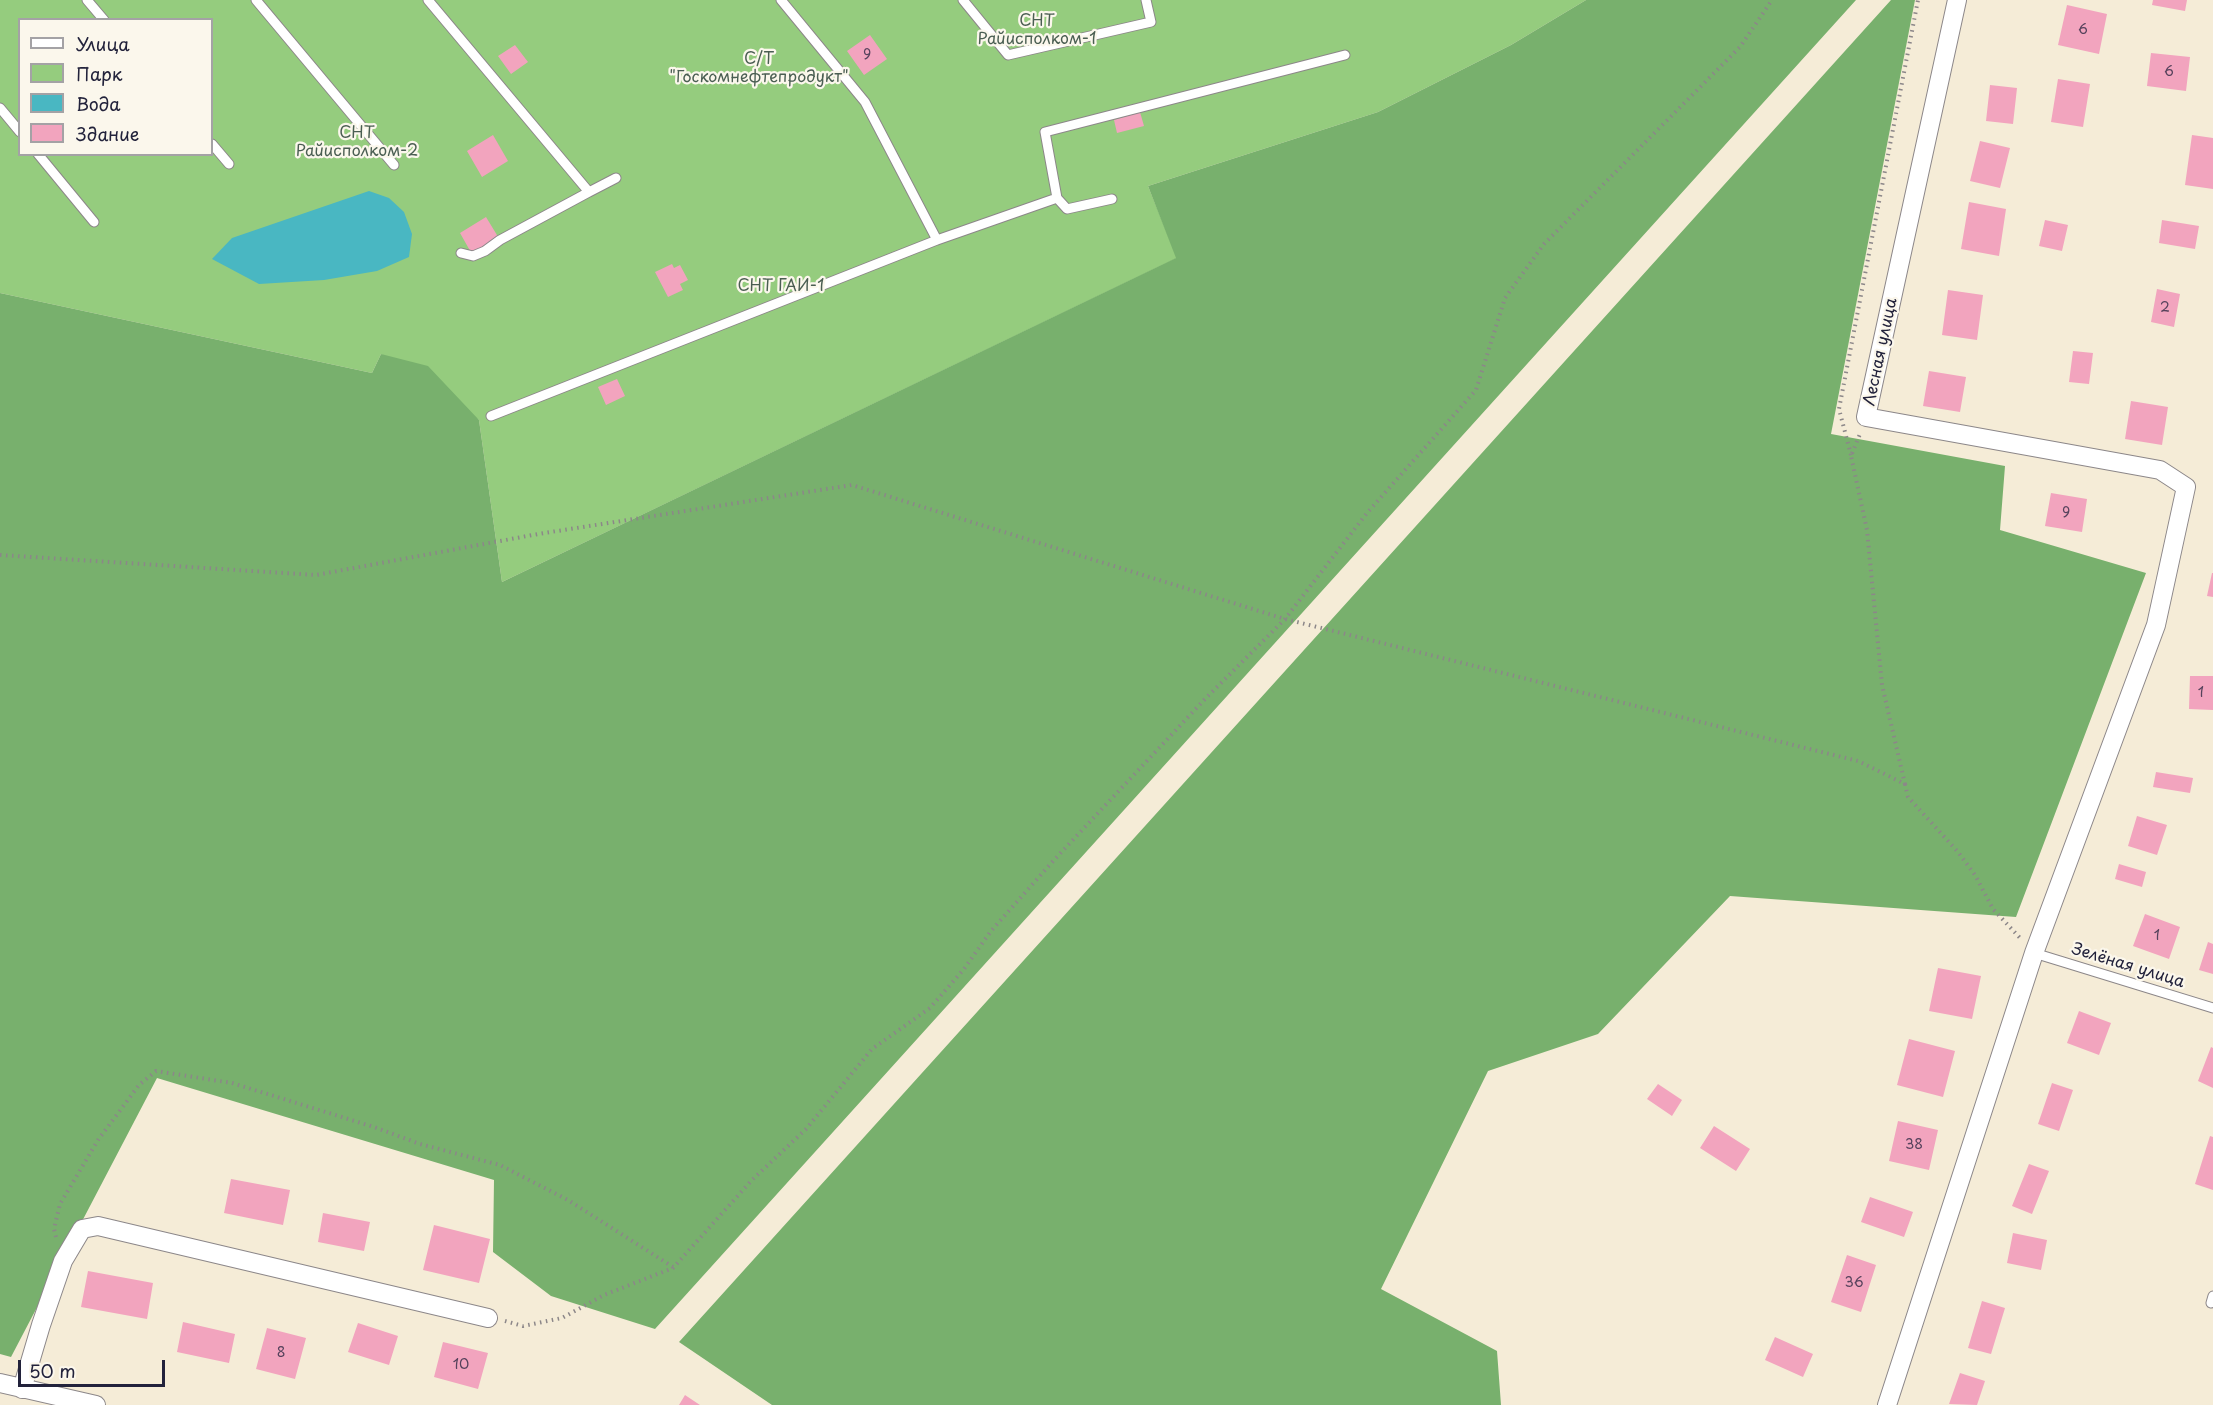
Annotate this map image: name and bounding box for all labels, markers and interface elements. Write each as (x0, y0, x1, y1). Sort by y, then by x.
park label: СНТ Райисполком-1 (978, 12, 1096, 50)
legend (18, 18, 213, 156)
house number: 6 (2078, 22, 2088, 38)
text: Улица (76, 30, 130, 57)
house number: 9 (863, 47, 871, 63)
park label: С/Т "Госкомнефтепродукт" (669, 50, 849, 88)
text: Парк (76, 60, 122, 87)
house number: 6 (2164, 64, 2174, 80)
text: Вода (76, 90, 121, 117)
text: Здание (76, 120, 139, 147)
park label: СНТ Райисполком-2 (296, 124, 418, 162)
park label: СНТ ГАИ-1 (738, 277, 824, 297)
street label: Лесная улица (1860, 296, 1902, 408)
house number: 2 (2160, 300, 2170, 316)
house number: 9 (2062, 505, 2070, 521)
house number: 1 (2198, 685, 2204, 701)
house number: 1 (2154, 928, 2160, 944)
street label: Зелёная улица (2069, 940, 2187, 992)
house number: 38 (1905, 1137, 1923, 1153)
house number: 36 (1844, 1275, 1864, 1291)
house number: 8 (277, 1345, 285, 1361)
scale bar (21, 1348, 168, 1386)
text: 50 m (29, 1357, 76, 1384)
house number: 10 (453, 1357, 469, 1373)

